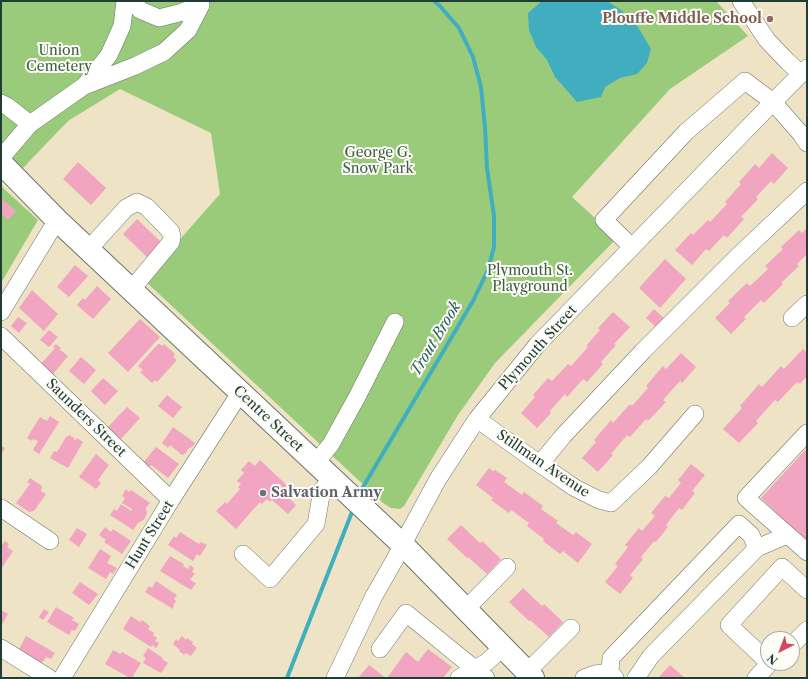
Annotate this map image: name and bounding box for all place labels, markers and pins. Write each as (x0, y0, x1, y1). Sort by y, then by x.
place label: Plouffe Middle School (602, 11, 762, 27)
marker: Plouffe Middle School (765, 14, 775, 24)
place label: Salvation Army (271, 485, 382, 501)
marker: Salvation Army (258, 488, 268, 498)

